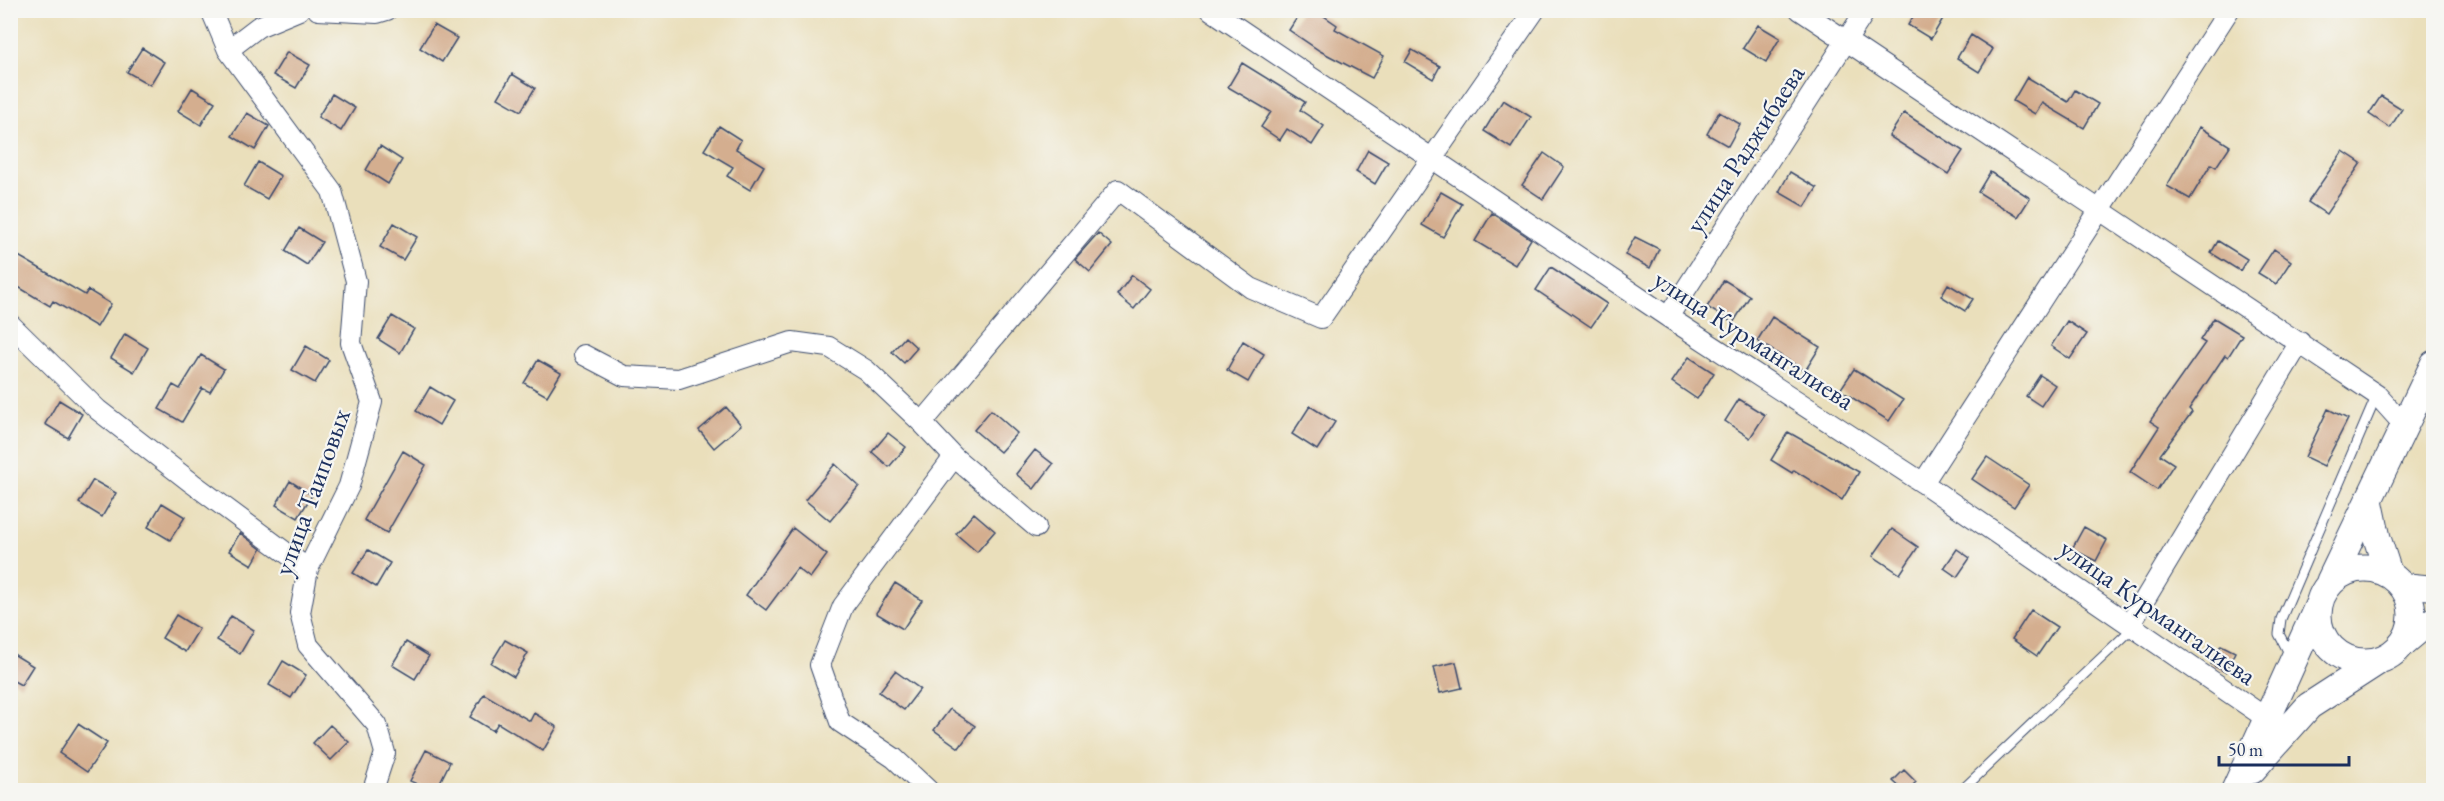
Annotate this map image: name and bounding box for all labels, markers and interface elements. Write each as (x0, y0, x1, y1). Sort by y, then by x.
street label: улица Раджибаева (1677, 58, 1812, 240)
street label: улица Курмангалиева (1647, 262, 1862, 418)
street label: улица Таиповых (265, 403, 358, 580)
street label: улица Курмангалиева (2053, 530, 2264, 693)
scale bar (2219, 729, 2350, 767)
text: 50 m (2228, 738, 2263, 761)

